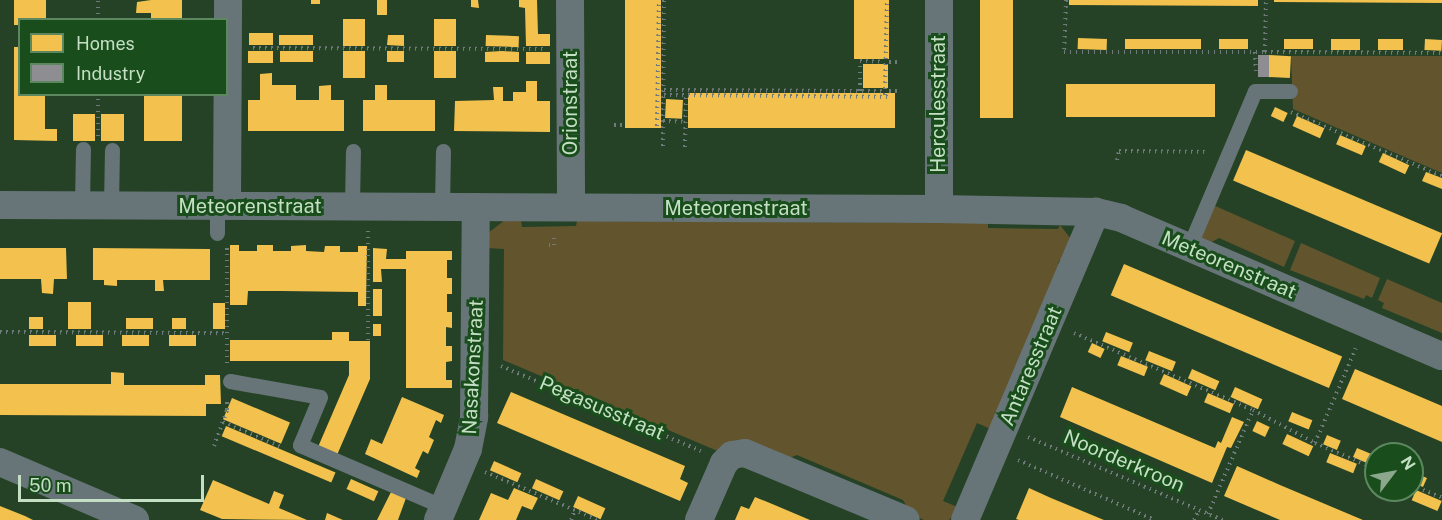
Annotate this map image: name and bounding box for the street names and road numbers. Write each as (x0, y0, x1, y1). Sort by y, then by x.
street label: Herculesstraat (926, 35, 950, 173)
street label: Orionstraat (558, 51, 582, 155)
street label: Meteorenstraat (178, 194, 322, 218)
street label: Meteorenstraat (664, 196, 808, 220)
street label: Meteorenstraat (1158, 226, 1300, 304)
street label: Nasakonstraat (457, 299, 489, 435)
street label: Antaresstraat (995, 303, 1067, 429)
street label: Pegasusstraat (536, 371, 668, 445)
street label: Noorderkroon (1060, 425, 1188, 497)

